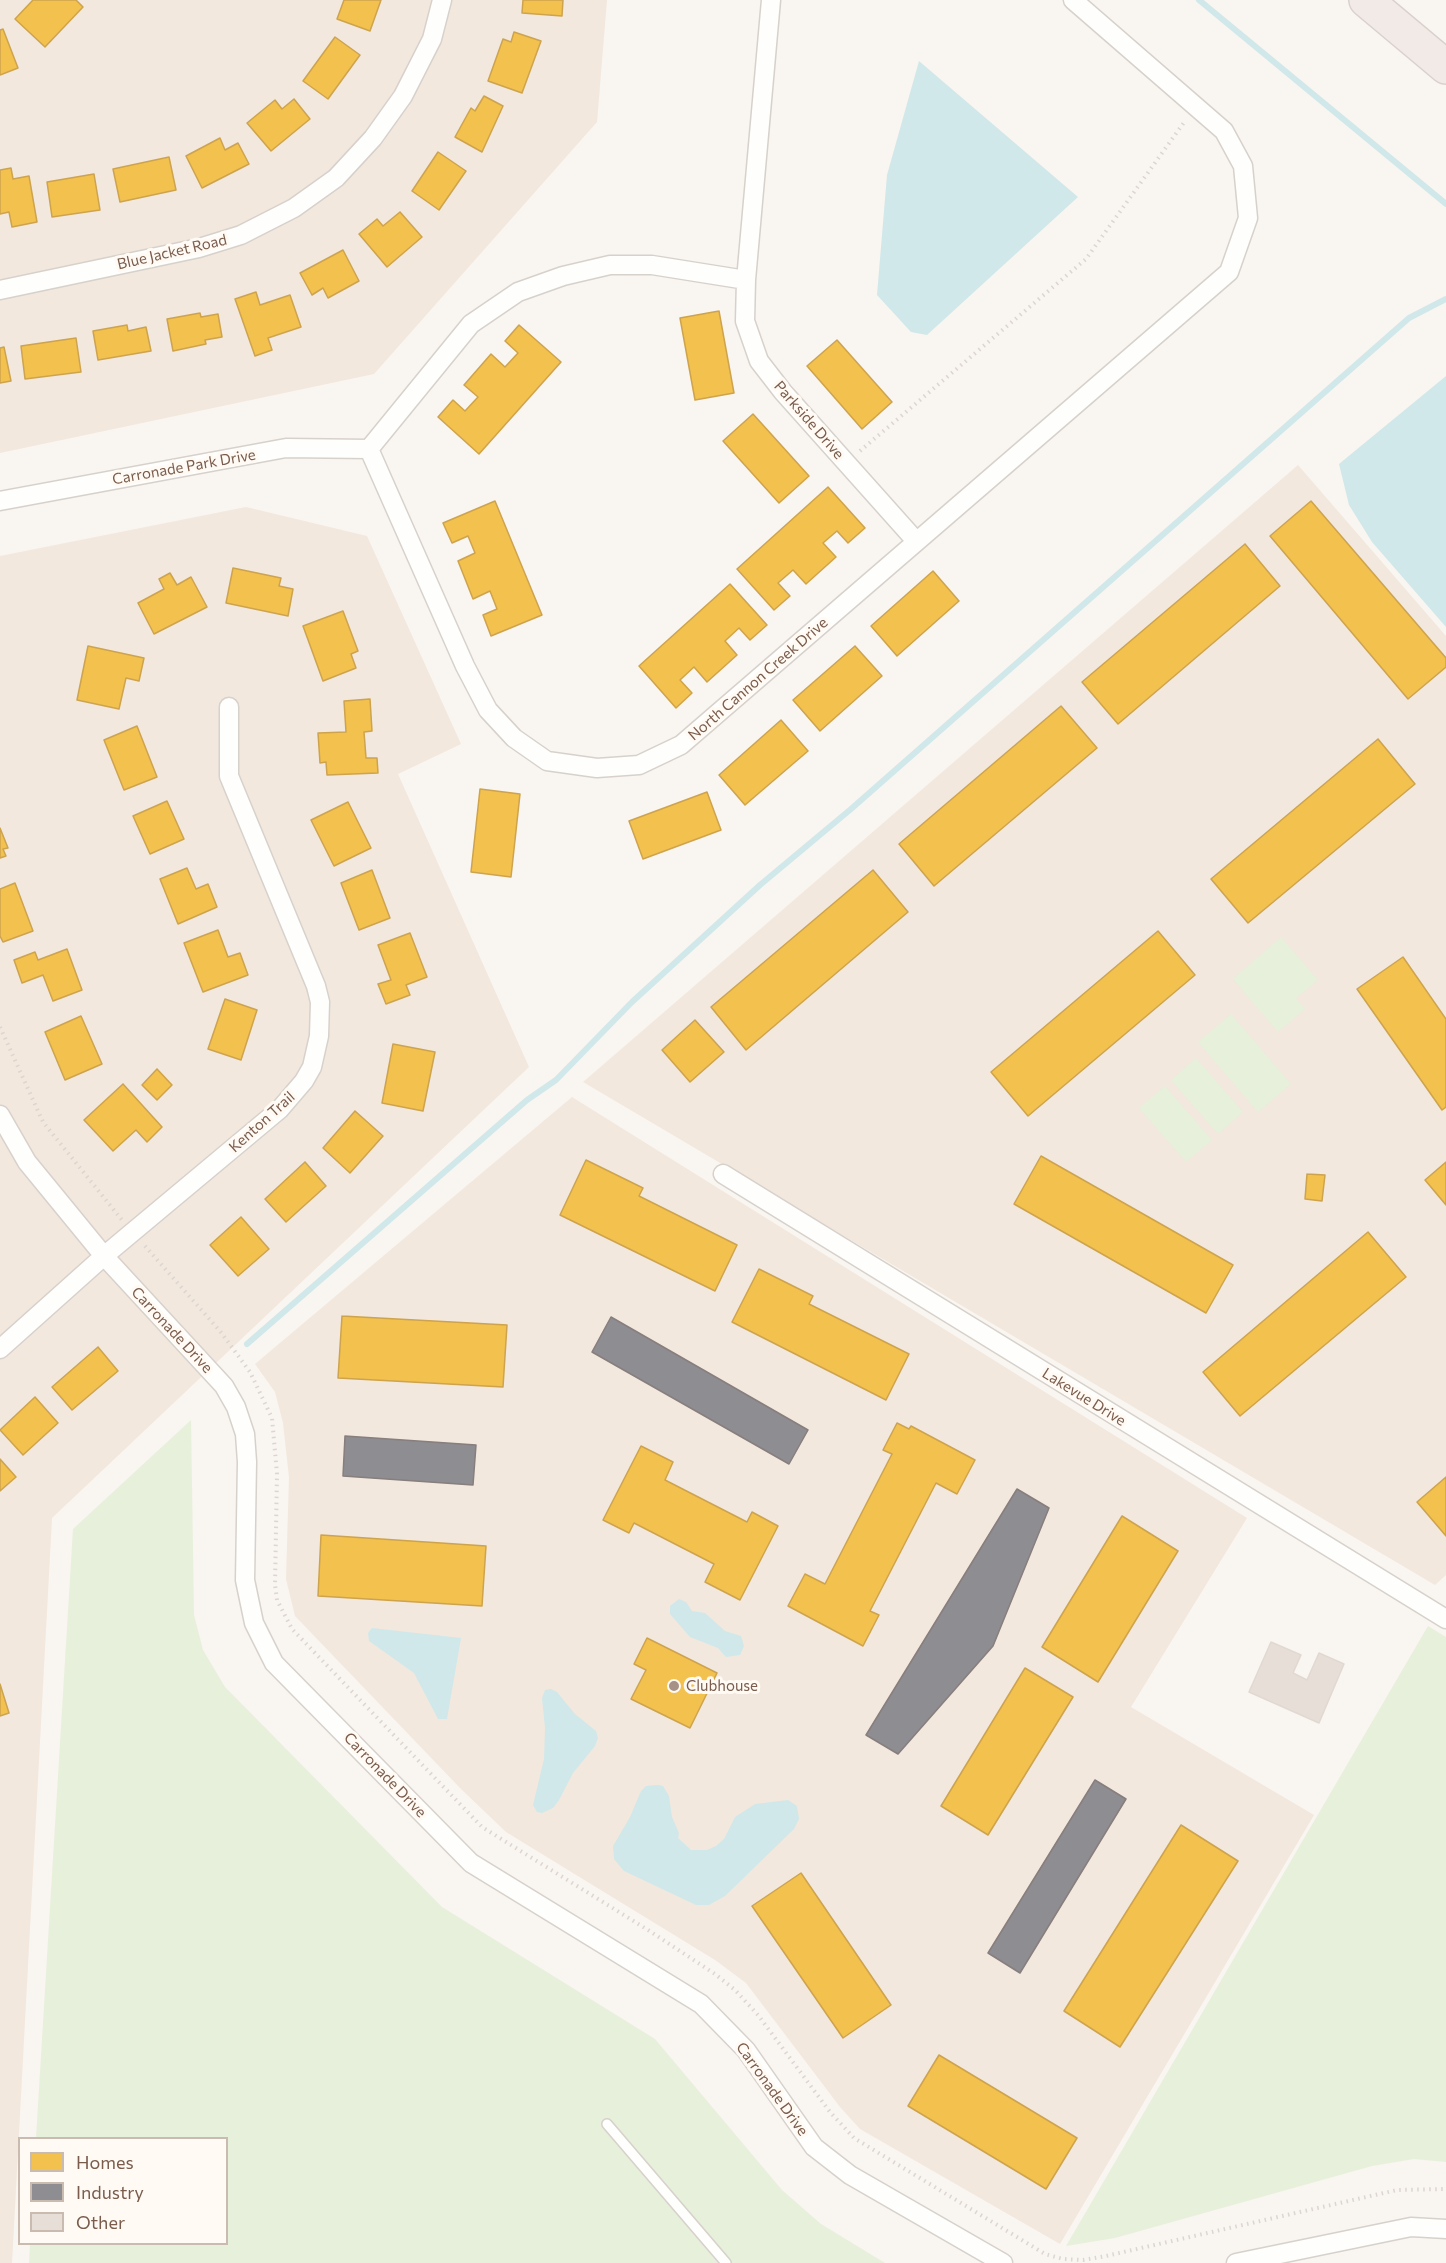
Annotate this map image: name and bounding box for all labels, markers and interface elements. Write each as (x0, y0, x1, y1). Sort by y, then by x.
street label: Blue Jacket Road (115, 231, 229, 273)
street label: Parkside Drive (770, 377, 848, 463)
street label: Carronade Park Drive (111, 446, 257, 488)
street label: North Cannon Creek Drive (685, 614, 831, 744)
street label: Kenton Trail (225, 1088, 299, 1156)
street label: Carronade Drive (128, 1283, 216, 1377)
street label: Lakevue Drive (1039, 1364, 1129, 1430)
place label: Clubhouse (686, 1677, 758, 1695)
marker: Clubhouse (667, 1679, 681, 1693)
street label: Carronade Drive (340, 1729, 430, 1821)
street label: Carronade Drive (732, 2039, 812, 2139)
legend (18, 2137, 228, 2245)
text: Homes (76, 2151, 134, 2173)
text: Industry (76, 2181, 144, 2203)
text: Other (76, 2211, 125, 2233)

